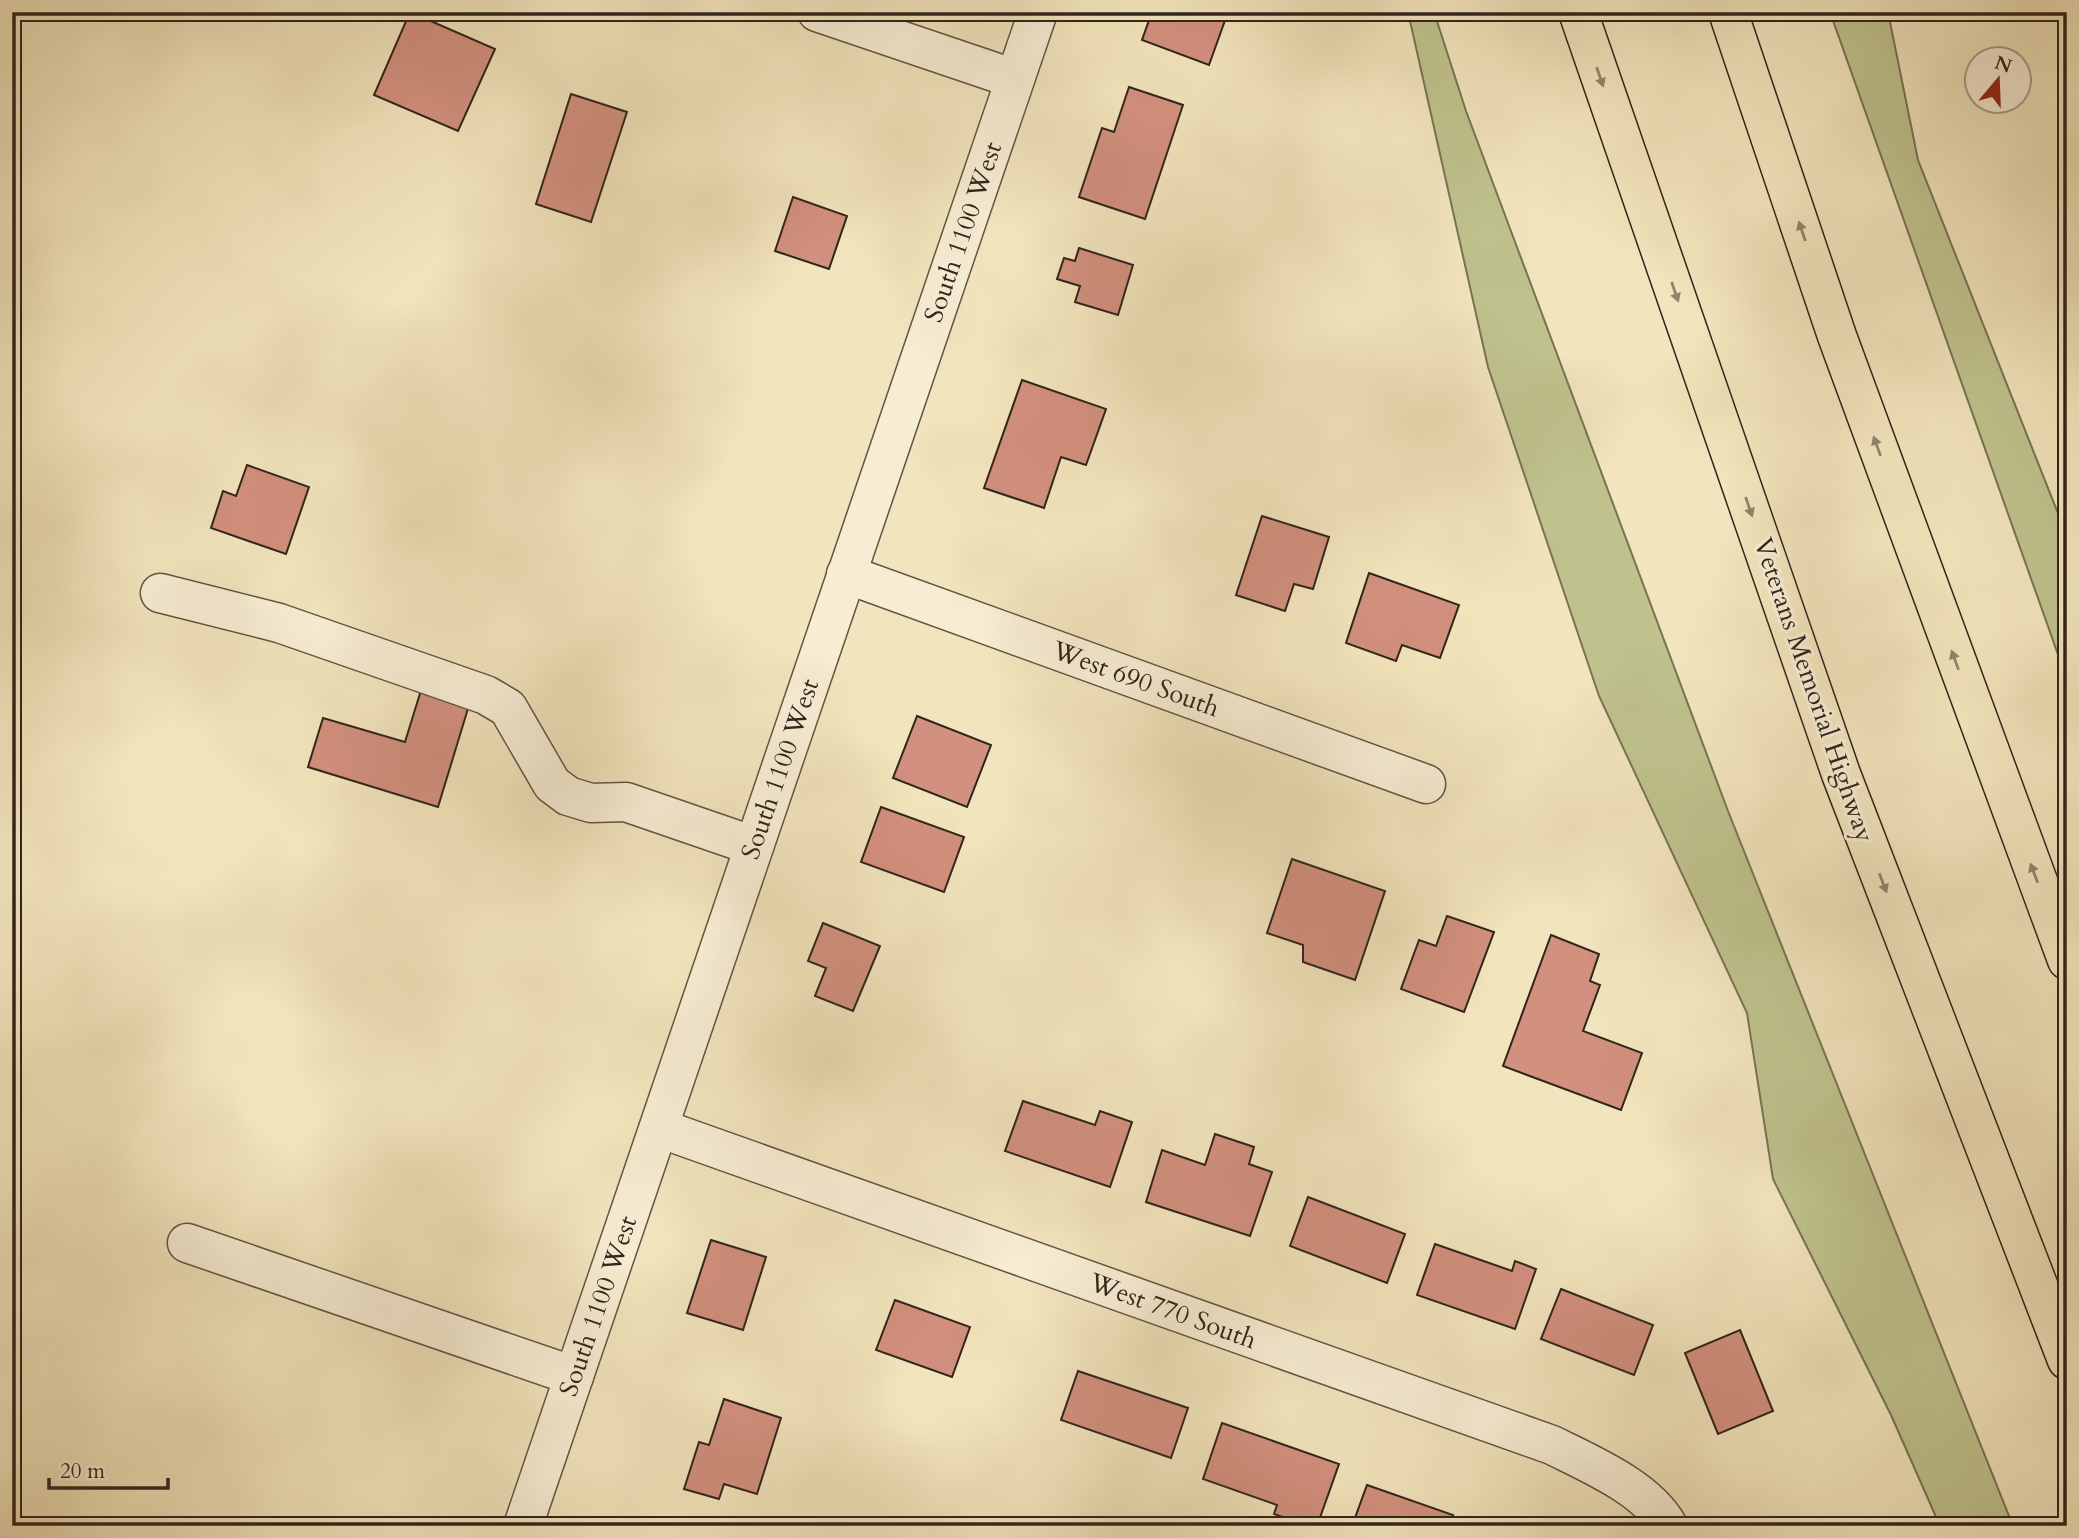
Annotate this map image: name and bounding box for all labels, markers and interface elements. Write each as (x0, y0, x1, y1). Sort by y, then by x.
north arrow (1964, 46, 2034, 116)
text: N (1991, 50, 2016, 80)
one-way arrow (1595, 66, 1606, 87)
street label: South 1100 West (916, 137, 1010, 327)
one-way arrow (1796, 221, 1807, 242)
one-way arrow (1670, 281, 1681, 302)
one-way arrow (1871, 435, 1882, 456)
one-way arrow (1744, 496, 1755, 517)
street label: Veterans Memorial Highway (1745, 533, 1883, 847)
street label: West 690 South (1047, 632, 1224, 725)
one-way arrow (1949, 649, 1960, 670)
street label: South 1100 West (733, 674, 827, 864)
one-way arrow (2028, 863, 2039, 884)
one-way arrow (1877, 872, 1888, 893)
street label: South 1100 West (551, 1211, 645, 1401)
street label: West 770 South (1084, 1264, 1261, 1357)
scale bar (49, 1447, 168, 1491)
text: 20 m (60, 1457, 105, 1486)

